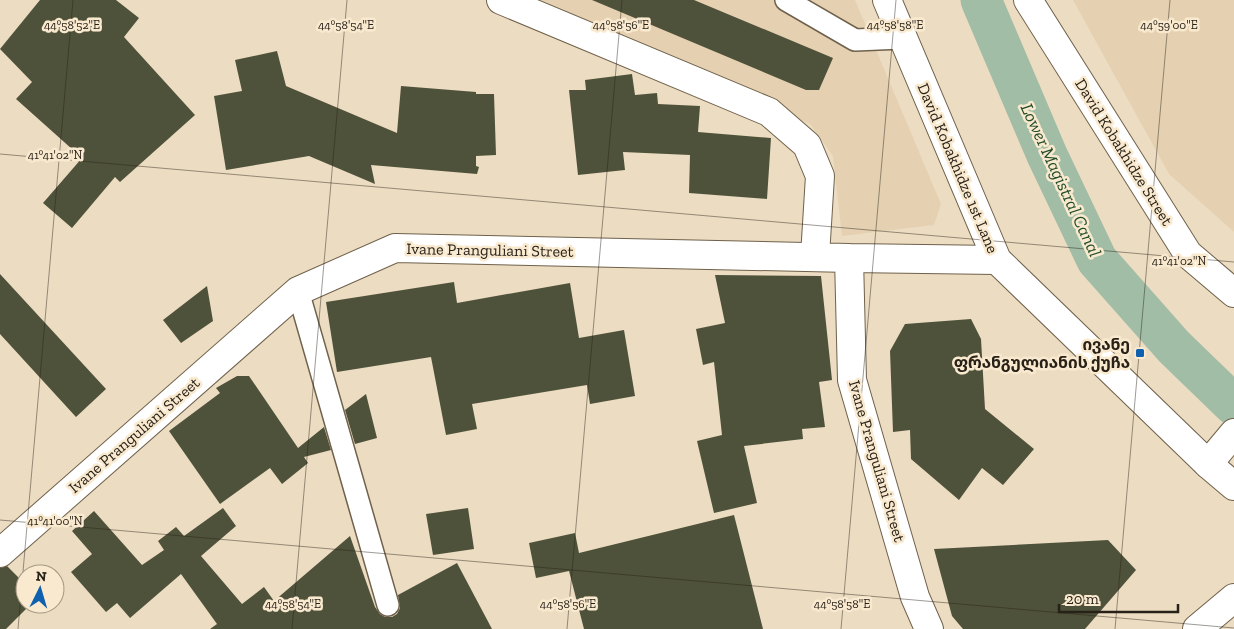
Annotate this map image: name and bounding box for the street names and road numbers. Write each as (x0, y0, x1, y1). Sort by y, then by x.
street label: David Kobakhidze Street (1071, 75, 1177, 229)
street label: David Kobakhidze 1st Lane (913, 80, 1003, 256)
street label: Ivane Pranguliani Street (406, 239, 574, 261)
street label: Ivane Pranguliani Street (65, 373, 203, 497)
street label: Ivane Pranguliani Street (845, 378, 909, 544)

